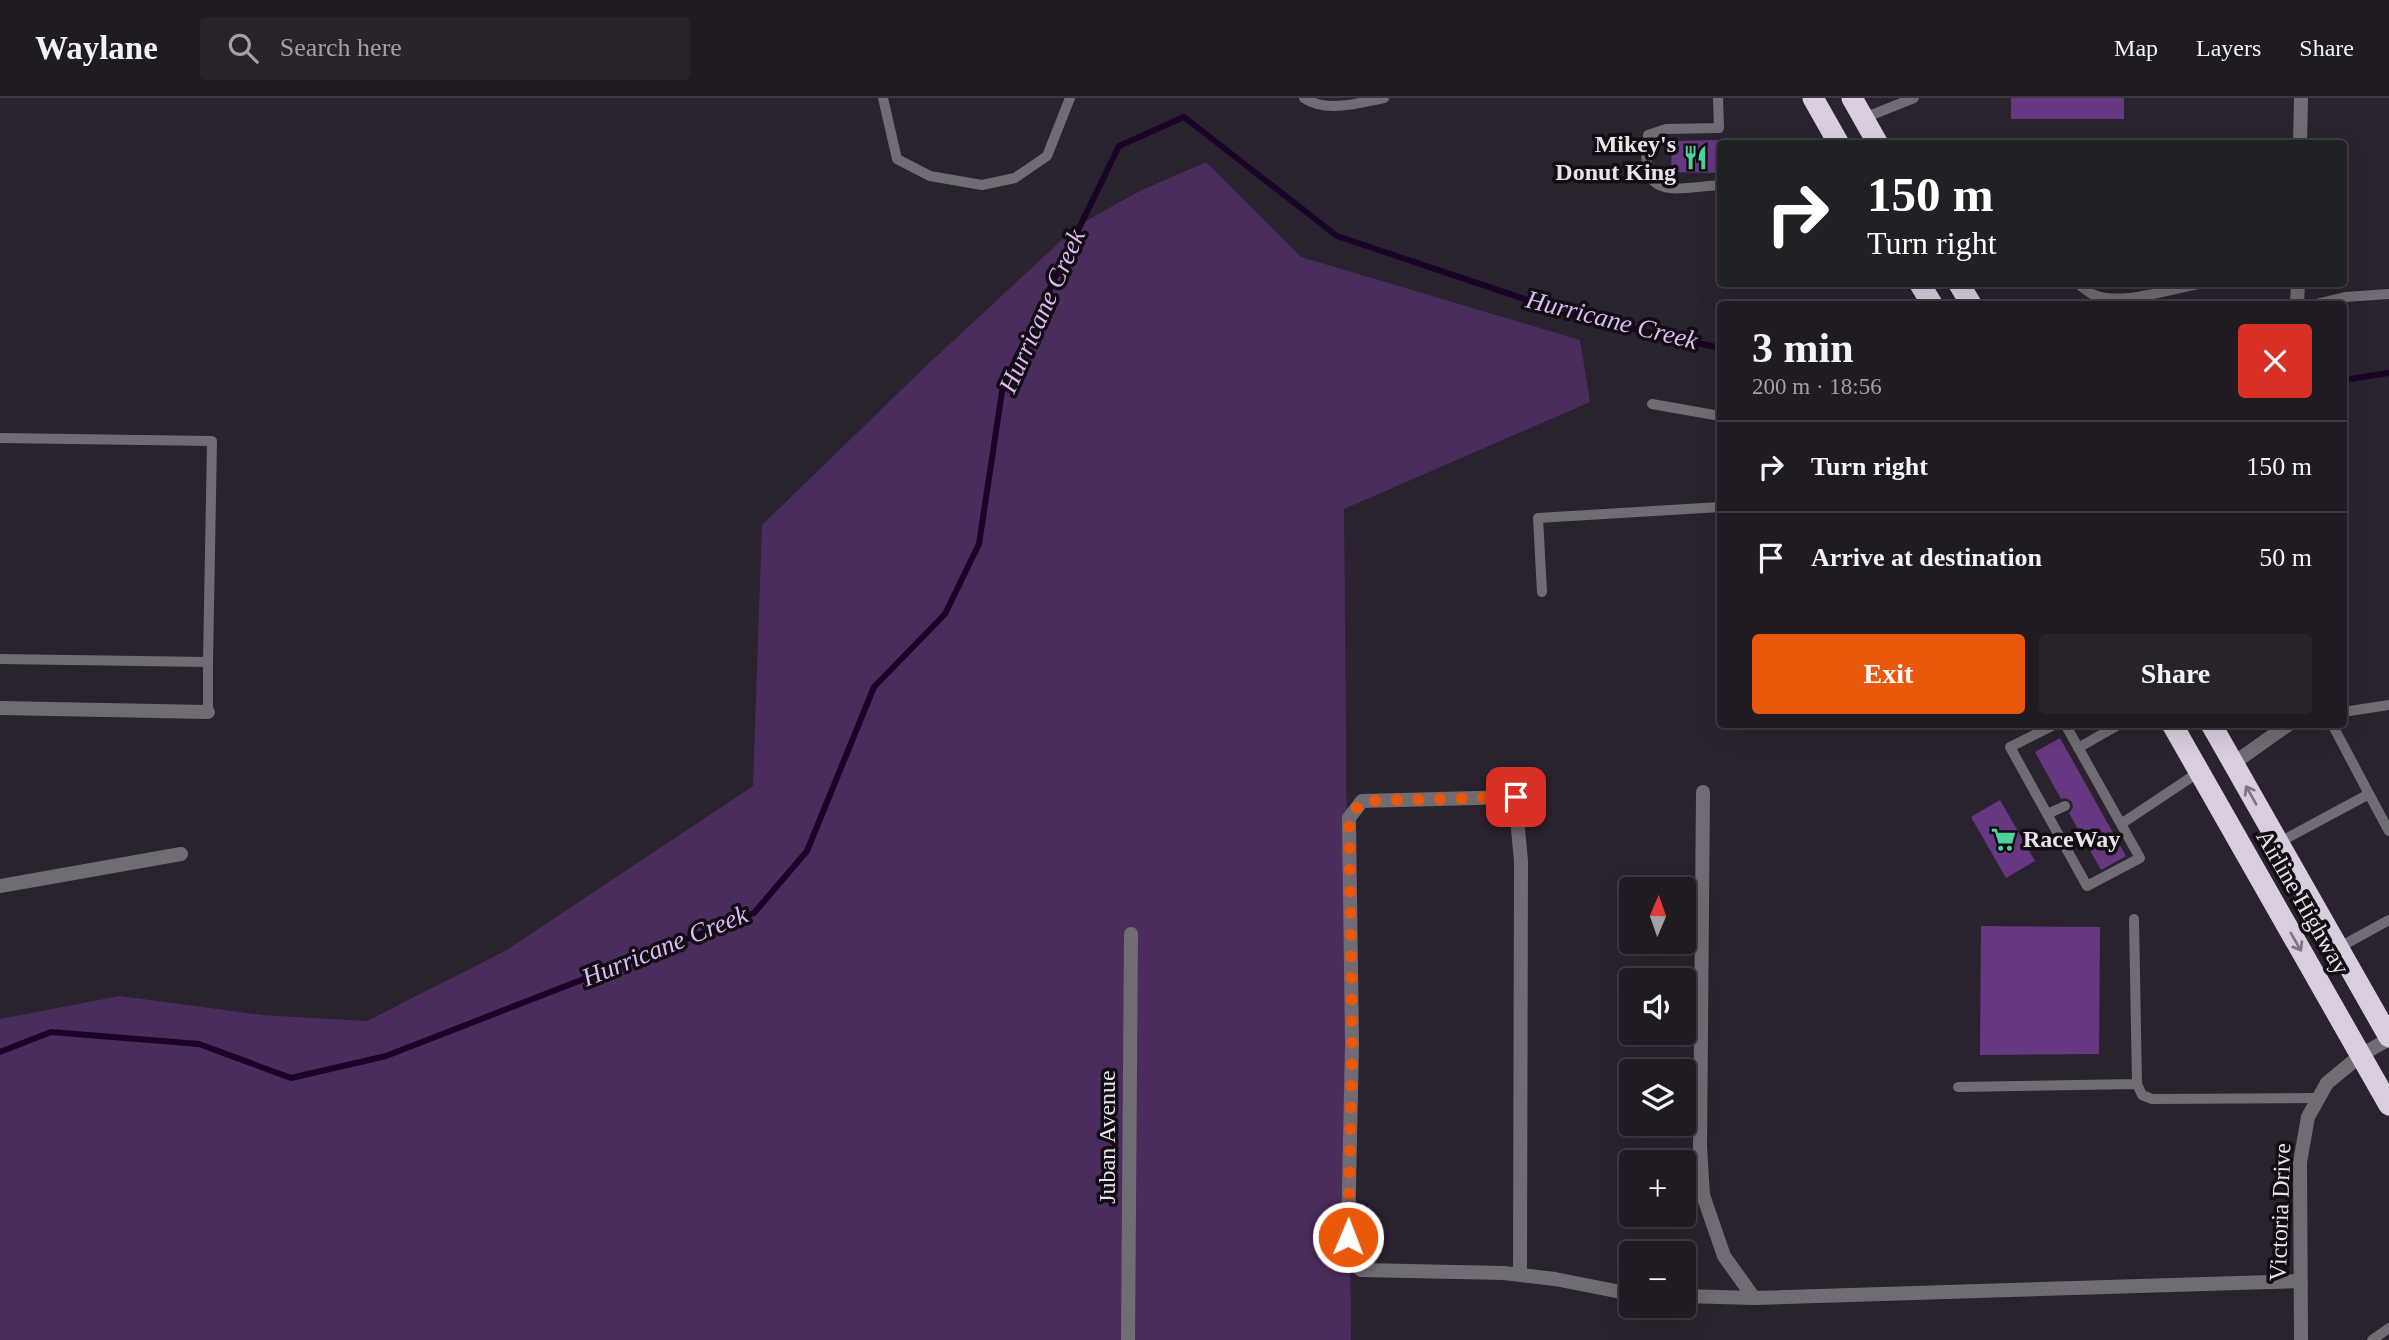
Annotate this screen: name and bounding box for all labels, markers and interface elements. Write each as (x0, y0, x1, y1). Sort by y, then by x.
search box (200, 17, 690, 80)
icon: search (224, 29, 262, 67)
text: Waylane (35, 30, 158, 66)
text: Search here (280, 33, 402, 62)
text: Map (2114, 35, 2158, 61)
text: Layers (2196, 35, 2261, 61)
text: Share (2299, 35, 2354, 61)
place label: Mikey's Donut King (1555, 131, 1676, 185)
restaurant icon: Mikey's Donut King (1682, 144, 1710, 172)
text: 150 m (1867, 167, 1994, 222)
icon: right (1752, 168, 1843, 259)
water label: Hurricane Creek (993, 224, 1091, 398)
text: Turn right (1867, 225, 1997, 261)
water label: Hurricane Creek (1522, 284, 1701, 355)
button: close (2238, 324, 2312, 398)
text: 3 min (1752, 325, 1854, 371)
text: 200 m · 18:56 (1752, 374, 1882, 399)
icon: right (1752, 448, 1790, 486)
text: Turn right (1811, 452, 1928, 481)
text: 150 m (2246, 452, 2312, 481)
icon: arrive (1752, 539, 1790, 577)
text: Arrive at destination (1811, 543, 2042, 572)
text: 50 m (2259, 543, 2312, 572)
button: Exit (1752, 634, 2025, 714)
button: Share (2039, 634, 2312, 714)
pin (1486, 767, 1546, 827)
icon: arrive (1497, 778, 1535, 816)
one-way arrow (2244, 785, 2257, 806)
supermarket icon: RaceWay (1989, 825, 2017, 853)
street label: Airline Highway (2251, 825, 2355, 979)
place label: RaceWay (2023, 826, 2120, 852)
north arrow (1619, 877, 1696, 954)
map controls (1619, 877, 1696, 1318)
water label: Hurricane Creek (577, 899, 752, 993)
one-way arrow (2289, 932, 2303, 952)
button: sound (1619, 968, 1696, 1045)
button: layers (1619, 1059, 1696, 1136)
street label: Juban Avenue (1094, 1070, 1120, 1204)
street label: Victoria Drive (2265, 1143, 2295, 1281)
button: + (1619, 1150, 1696, 1227)
position arrow (1311, 1200, 1385, 1274)
button: − (1619, 1241, 1696, 1318)

